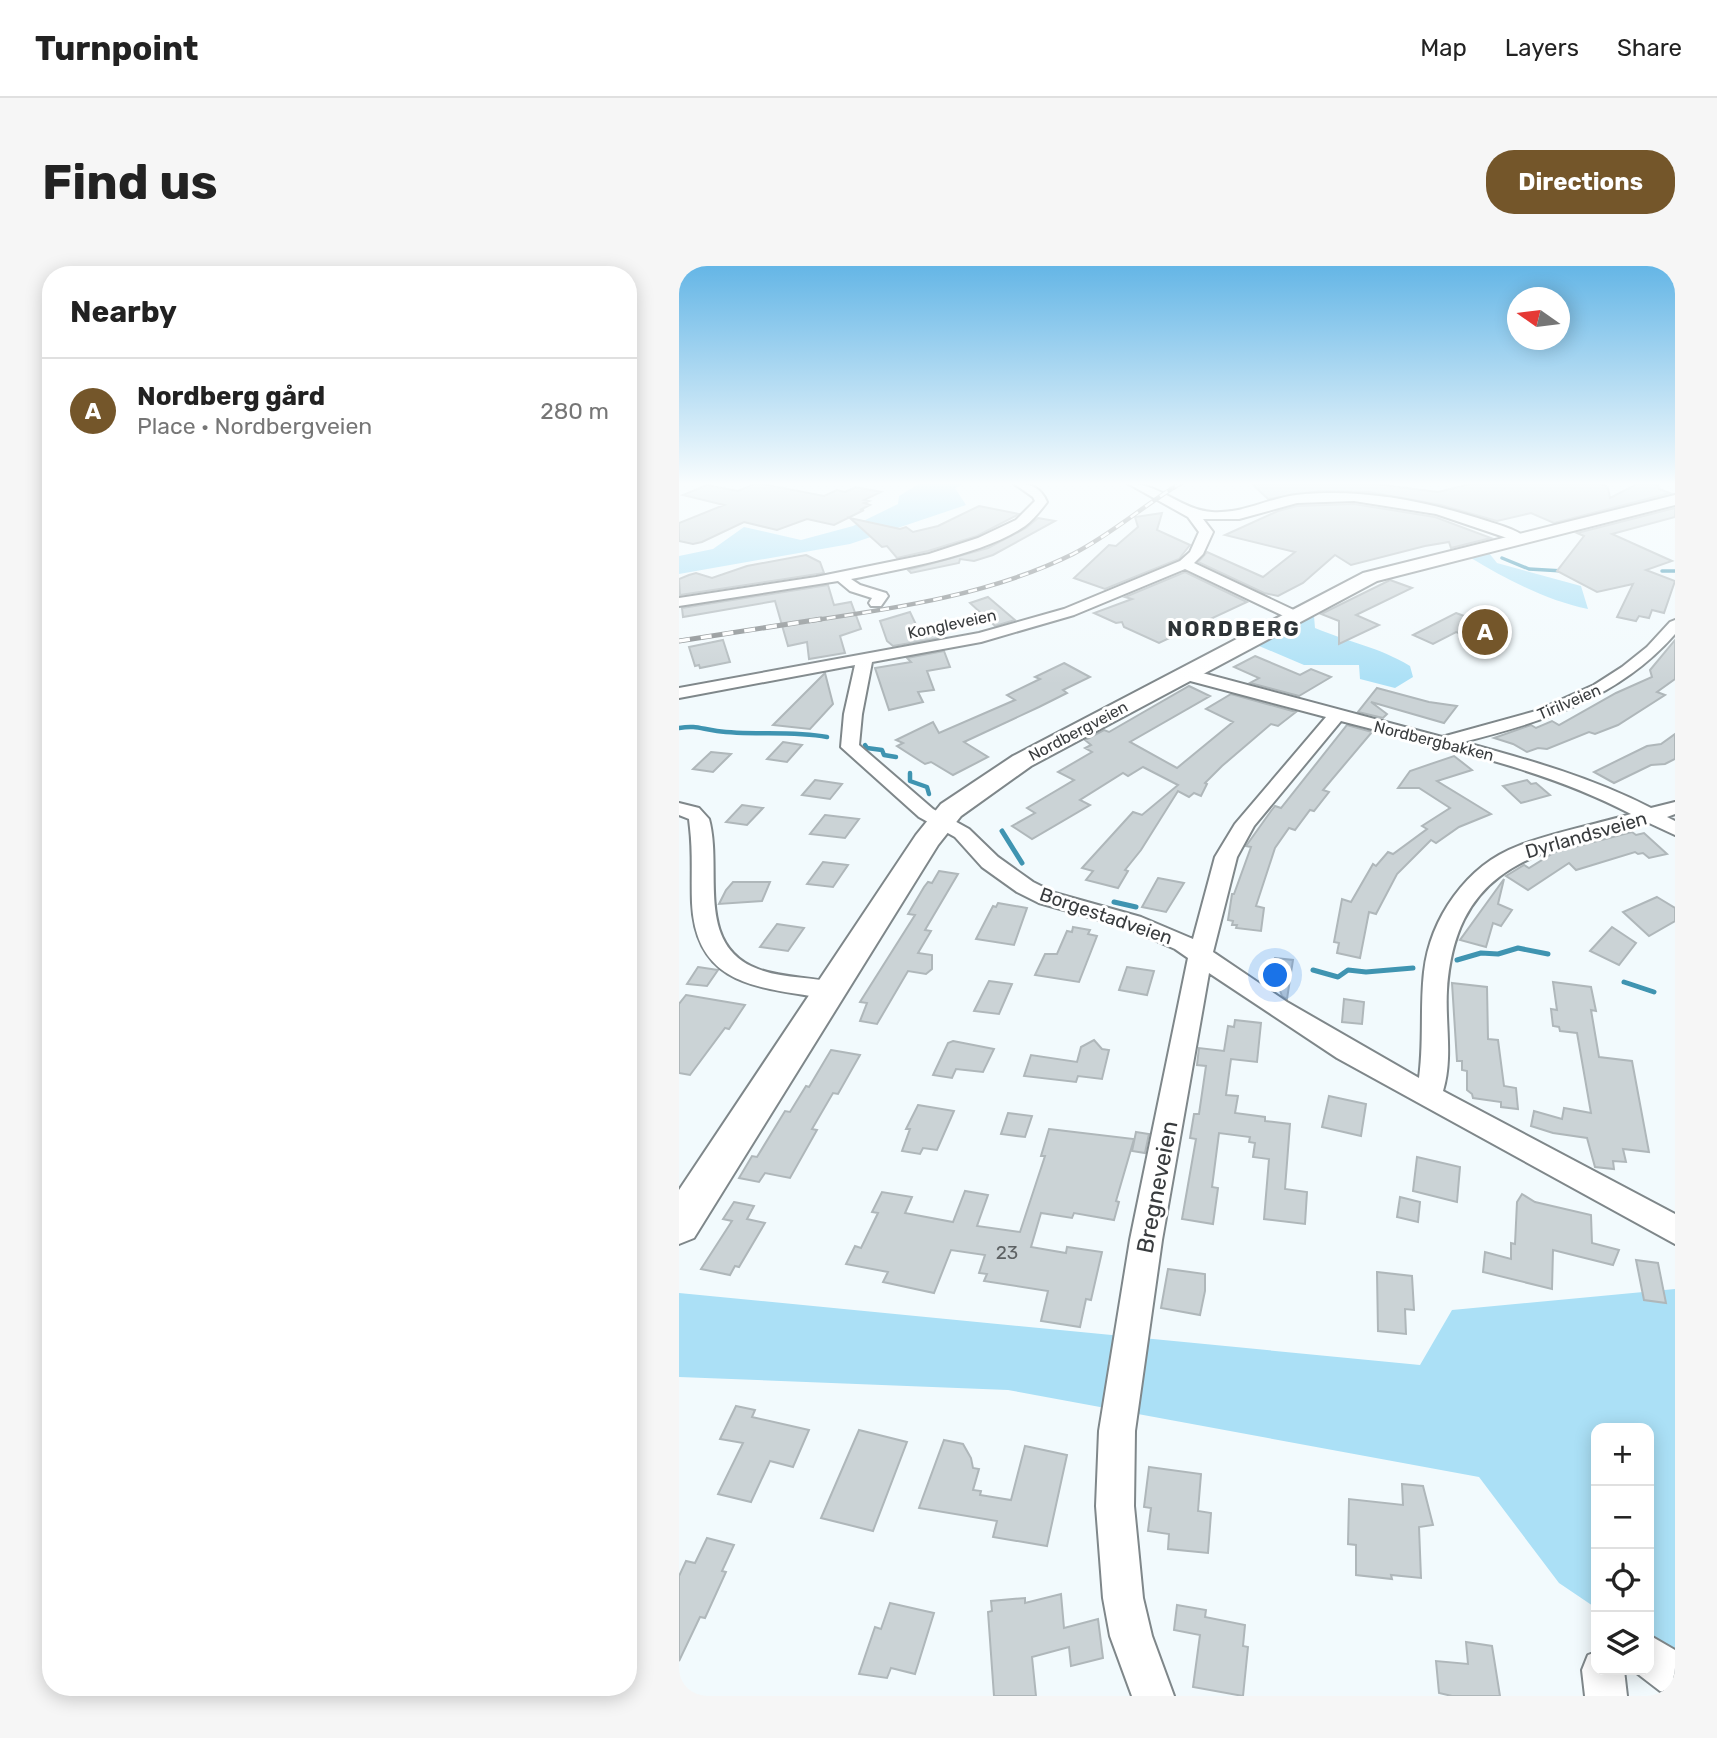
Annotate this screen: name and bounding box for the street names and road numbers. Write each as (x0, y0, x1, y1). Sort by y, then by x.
street label: Kongleveien (906, 605, 998, 643)
street label: Tirilveien (1534, 680, 1604, 724)
street label: Nordbergveien (1025, 697, 1131, 765)
street label: Nordbergbakken (1372, 717, 1496, 765)
street label: Dyrlandsveien (1522, 807, 1650, 863)
street label: Borgestadveien (1037, 882, 1175, 950)
street label: Bregneveien (1130, 1118, 1184, 1256)

